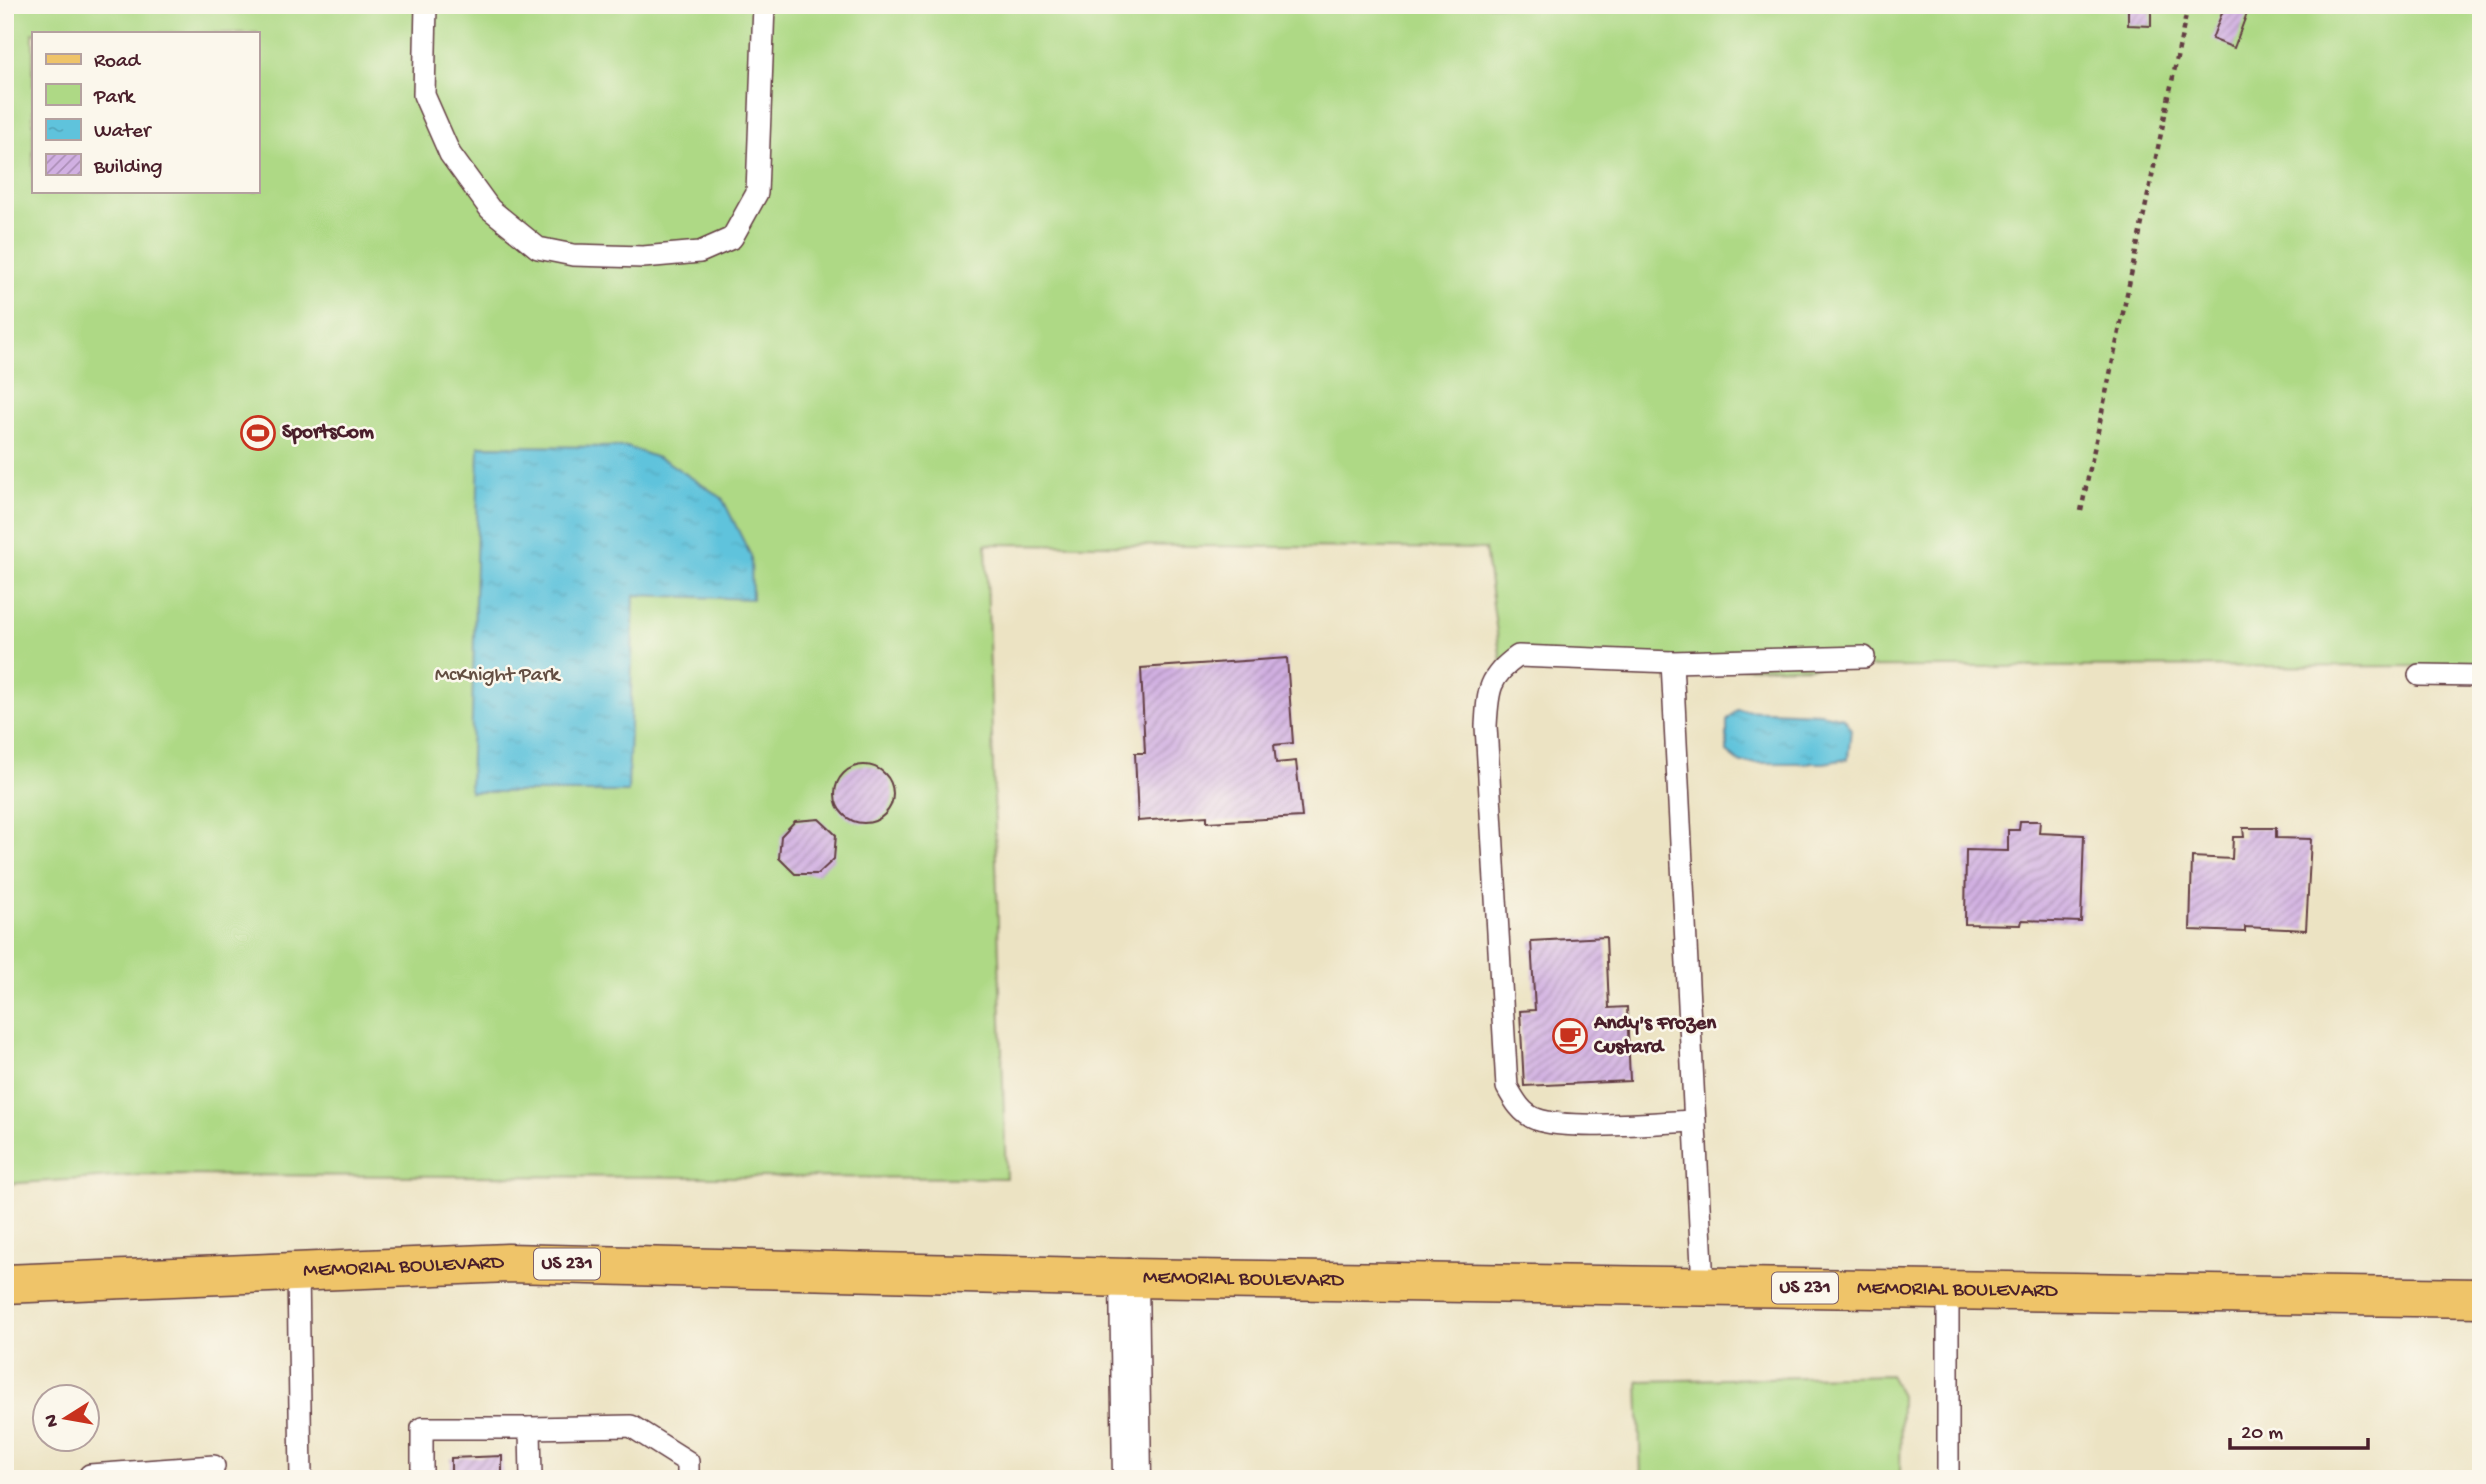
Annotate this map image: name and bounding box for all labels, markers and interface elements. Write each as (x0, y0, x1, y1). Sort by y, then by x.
legend (32, 32, 259, 192)
text: Road (94, 50, 142, 75)
text: Park (93, 86, 137, 111)
text: Water (94, 120, 152, 145)
text: Building (93, 156, 163, 181)
sports icon: SportsCom (239, 414, 277, 452)
place label: SportsCom (282, 421, 374, 446)
park label: McKnight Park (435, 664, 562, 689)
place label: Andy's Frozen Custard (1593, 1012, 1717, 1061)
cafe icon: Andy's Frozen Custard (1551, 1017, 1589, 1055)
road number: US 231 (534, 1248, 600, 1280)
street label: MEMORIAL BOULEVARD (303, 1251, 505, 1284)
street label: MEMORIAL BOULEVARD (1143, 1266, 1344, 1294)
road number: US 231 (1772, 1272, 1838, 1304)
street label: MEMORIAL BOULEVARD (1857, 1276, 2058, 1304)
north arrow (32, 1382, 102, 1452)
scale bar (2230, 1407, 2369, 1451)
text: N (40, 1412, 65, 1429)
text: 20 m (2241, 1422, 2283, 1447)

